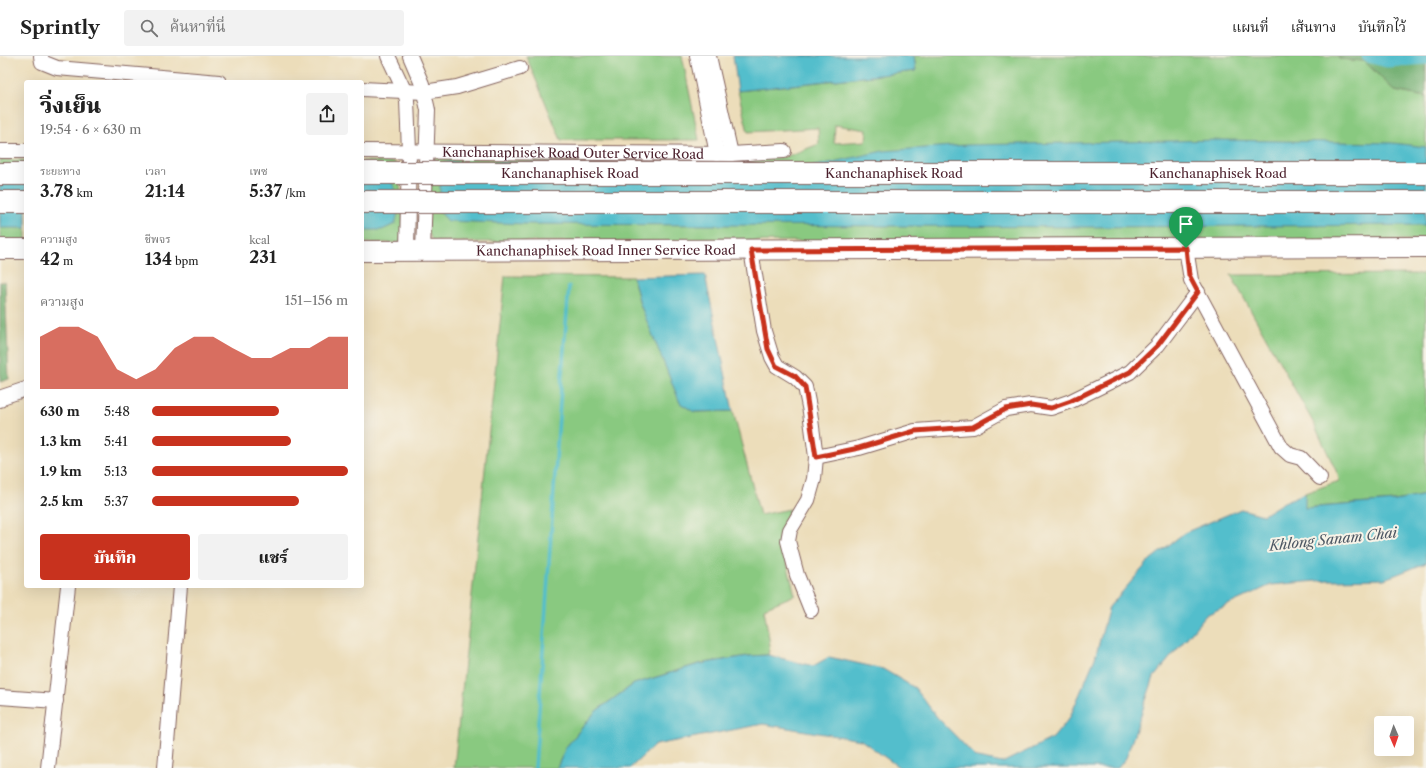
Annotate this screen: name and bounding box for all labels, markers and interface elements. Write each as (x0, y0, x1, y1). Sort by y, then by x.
search box (124, 10, 404, 46)
text: Sprintly (20, 16, 100, 39)
icon: search (138, 17, 160, 39)
text: ค้นหาที่นี่ (170, 17, 226, 36)
text: แผนที่ (1232, 18, 1269, 36)
text: เส้นทาง (1291, 18, 1336, 36)
text: บันทึกไว้ (1358, 18, 1406, 36)
text: วิ่งเย็น (40, 92, 101, 119)
button: share (306, 93, 348, 135)
text: 19:54 · 6 × 630 m (40, 121, 141, 137)
street label: Kanchanaphisek Road Outer Service Road (442, 144, 704, 162)
text: ระยะทาง (40, 164, 81, 178)
text: เวลา (145, 164, 166, 178)
text: เพซ (249, 164, 268, 178)
street label: Kanchanaphisek Road (501, 165, 639, 181)
street label: Kanchanaphisek Road (825, 165, 963, 181)
street label: Kanchanaphisek Road (1149, 165, 1287, 181)
text: 3.78 (40, 181, 73, 201)
text: 21:14 (145, 181, 185, 201)
text: 5:37 (249, 181, 282, 201)
text: km (73, 186, 93, 200)
text: /km (282, 186, 306, 200)
pin (1169, 207, 1203, 248)
icon: arrive (1175, 213, 1197, 235)
text: ความสูง (40, 232, 78, 246)
text: ชีพจร (145, 232, 171, 246)
text: kcal (249, 233, 270, 247)
street label: Kanchanaphisek Road Inner Service Road (476, 242, 736, 259)
text: 231 (249, 247, 277, 267)
text: 42 (40, 249, 60, 269)
text: 134 (145, 249, 172, 269)
text: m (60, 254, 73, 268)
text: bpm (172, 254, 199, 268)
text: 151–156 m (285, 292, 348, 308)
text: ความสูง (40, 293, 84, 309)
text: 630 m (40, 403, 80, 419)
text: 5:48 (104, 403, 130, 419)
text: 1.3 km (40, 433, 82, 449)
text: 5:41 (104, 433, 128, 449)
text: 1.9 km (40, 463, 82, 479)
text: 5:13 (104, 463, 127, 479)
text: 2.5 km (40, 493, 83, 509)
text: 5:37 (104, 493, 128, 509)
water label: Khlong Sanam Chai (1267, 523, 1399, 555)
button: บันทึก (40, 534, 190, 580)
button: แชร์ (198, 534, 348, 580)
north arrow (1374, 716, 1414, 756)
map controls (1374, 716, 1414, 756)

